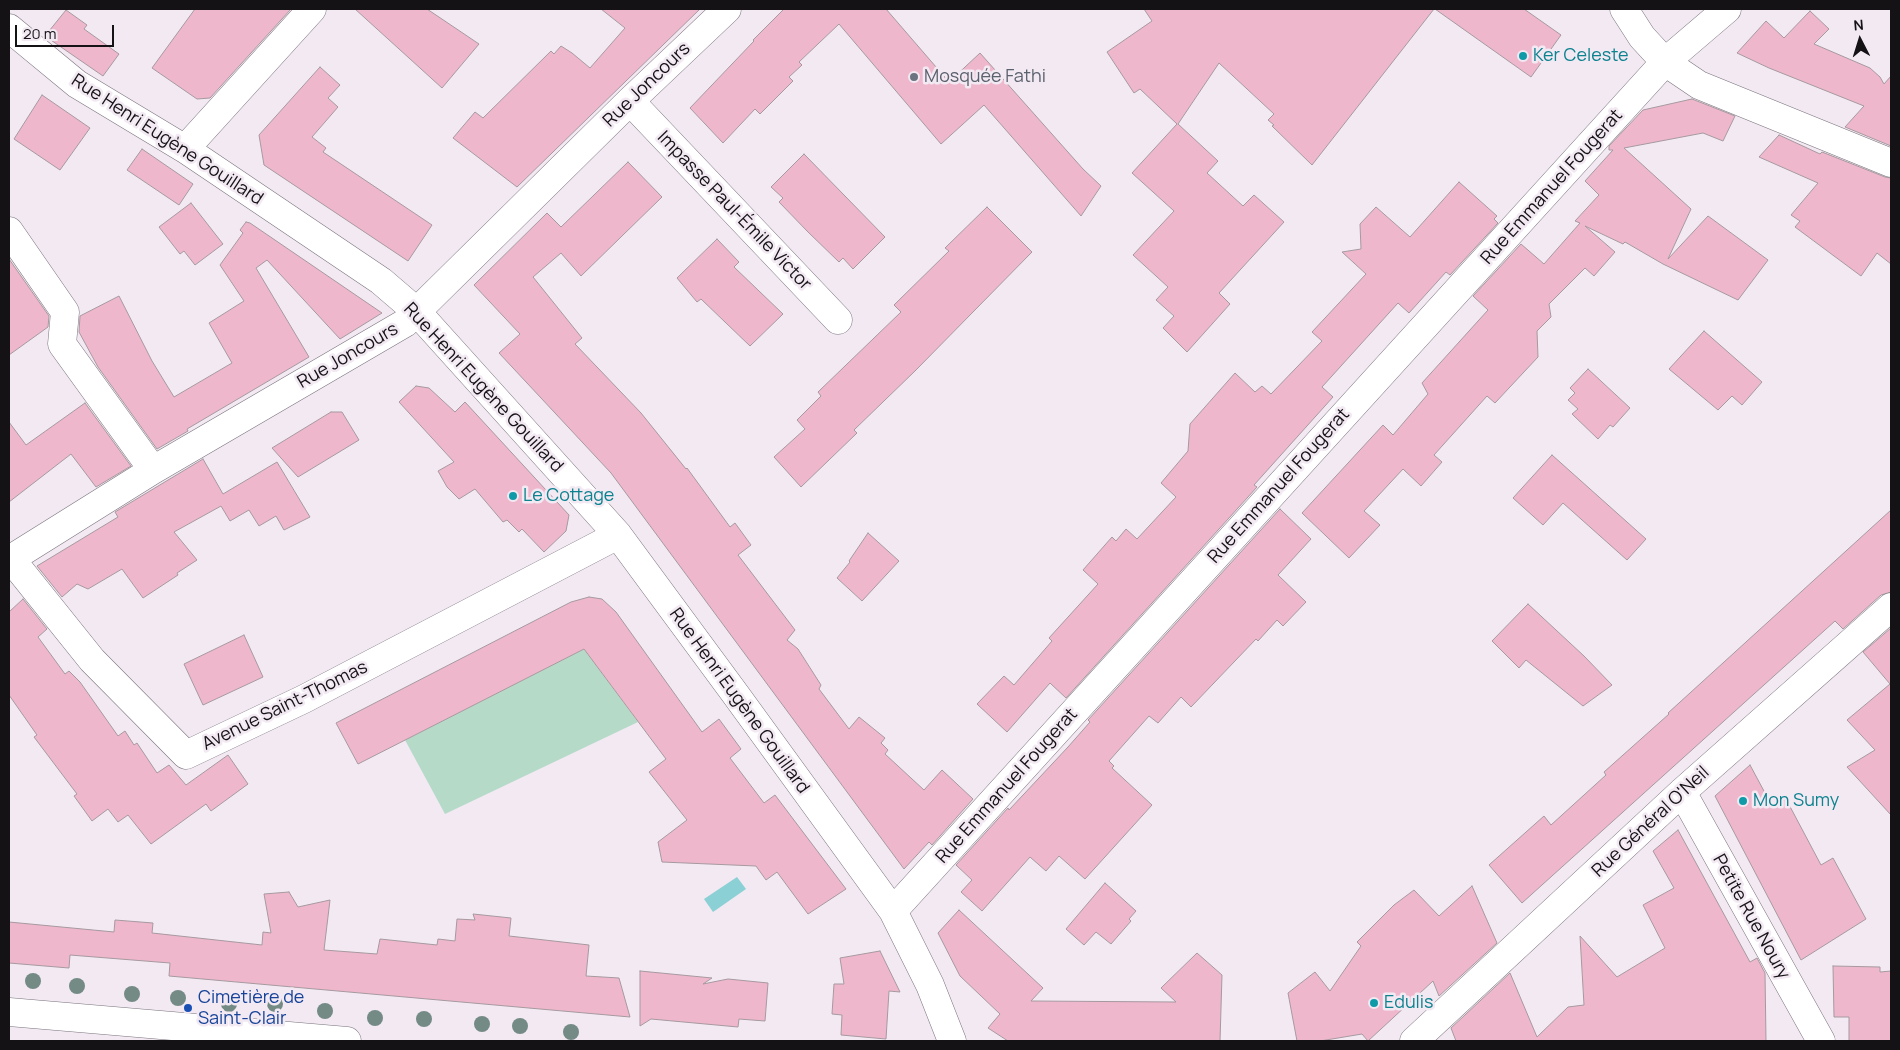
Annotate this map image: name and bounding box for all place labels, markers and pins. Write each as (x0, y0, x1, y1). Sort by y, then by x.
place label: Ker Celeste (1533, 45, 1629, 67)
marker: Ker Celeste (1517, 50, 1529, 62)
place label: Mosquée Fathi (924, 66, 1046, 88)
marker: Mosquée Fathi (908, 71, 920, 83)
place label: Le Cottage (523, 485, 614, 507)
marker: Le Cottage (507, 490, 519, 502)
place label: Mon Sumy (1753, 790, 1839, 812)
marker: Mon Sumy (1737, 795, 1749, 807)
place label: Cimetière de Saint-Clair (198, 987, 304, 1030)
place label: Edulis (1384, 992, 1433, 1014)
marker: Edulis (1368, 997, 1380, 1009)
marker: Cimetière de Saint-Clair (182, 1002, 194, 1014)

